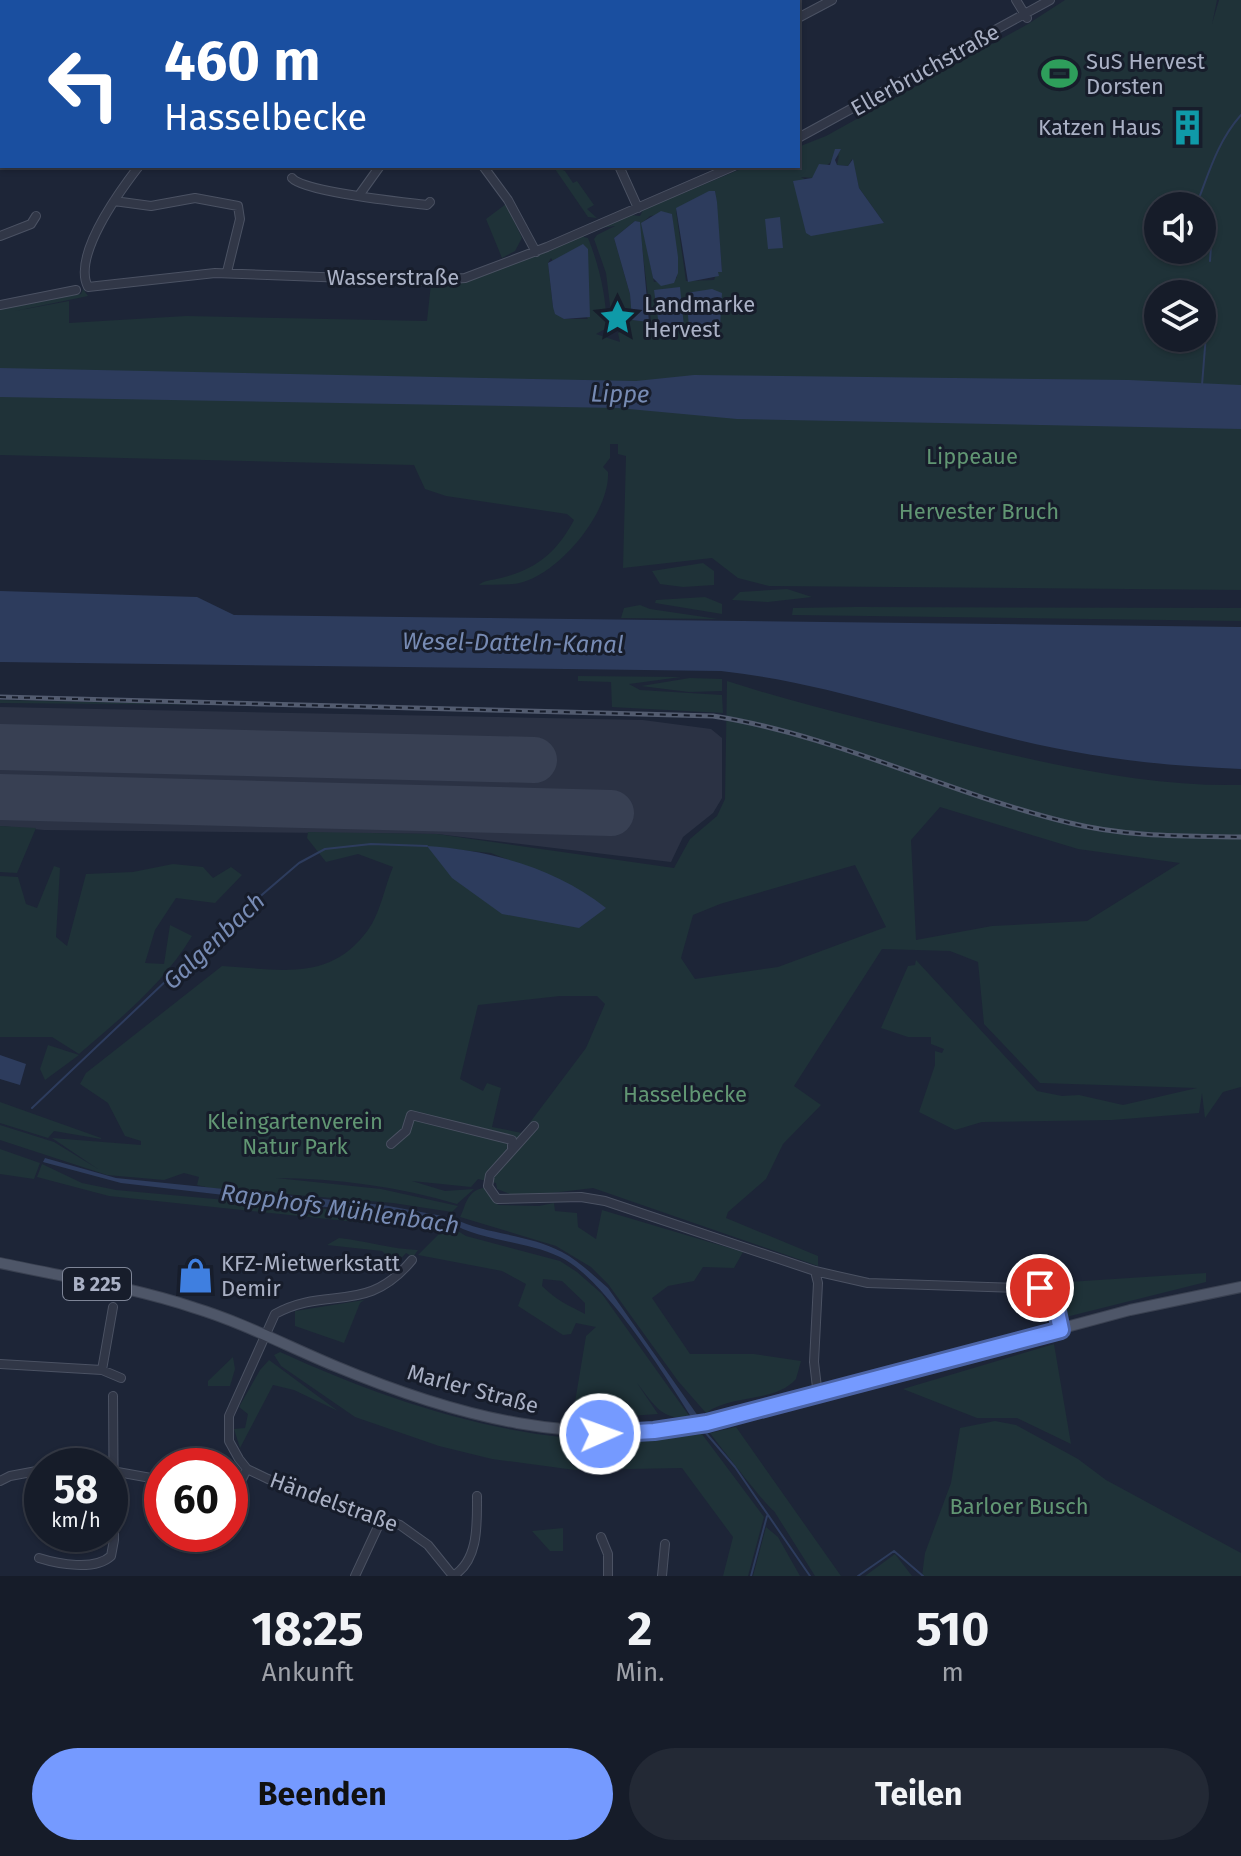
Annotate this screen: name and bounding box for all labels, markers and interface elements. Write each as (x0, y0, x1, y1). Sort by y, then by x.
street label: Ellerbruchstraße (846, 18, 1004, 122)
text: 460 m (164, 28, 321, 95)
icon: left (32, 32, 136, 136)
place label: SuS Hervest Dorsten (1086, 48, 1205, 100)
sports icon: SuS Hervest Dorsten (1041, 55, 1079, 93)
text: Hasselbecke (164, 96, 367, 140)
building icon: Katzen Haus (1168, 108, 1206, 146)
place label: Katzen Haus (1038, 114, 1161, 141)
map controls (1144, 192, 1216, 352)
button: sound (1144, 192, 1216, 264)
street label: Wasserstraße (327, 264, 459, 291)
button: layers (1144, 280, 1216, 352)
place label: Landmarke Hervest (644, 291, 755, 343)
place icon: Landmarke Hervest (599, 298, 637, 336)
water label: Lippe (590, 379, 650, 409)
park label: Lippeaue (926, 443, 1018, 470)
park label: Hervester Bruch (899, 498, 1059, 525)
water label: Wesel-Datteln-Kanal (402, 627, 624, 659)
water label: Galgenbach (157, 887, 271, 995)
park label: Hasselbecke (623, 1081, 747, 1108)
park label: Kleingartenverein Natur Park (207, 1108, 383, 1160)
water label: Rapphofs Mühlenbach (219, 1178, 461, 1240)
place label: KFZ-Mietwerkstatt Demir (221, 1250, 400, 1302)
pin (1006, 1254, 1074, 1322)
shop icon: KFZ-Mietwerkstatt Demir (176, 1257, 214, 1295)
icon: arrive (1018, 1266, 1062, 1310)
road number: B 225 (63, 1268, 131, 1300)
street label: Marler Straße (404, 1359, 542, 1419)
position arrow (558, 1392, 642, 1476)
speed limit sign: 60 (144, 1448, 248, 1552)
text: 58 (54, 1466, 98, 1514)
street label: Händelstraße (266, 1466, 402, 1538)
park label: Barloer Busch (949, 1493, 1089, 1520)
text: km/h (51, 1508, 101, 1532)
text: 18:25 (252, 1600, 364, 1658)
text: 2 (628, 1600, 652, 1658)
text: 510 (916, 1600, 989, 1658)
text: Ankunft (262, 1657, 354, 1688)
text: Min. (615, 1657, 664, 1688)
text: m (942, 1657, 964, 1688)
button: Beenden (32, 1748, 613, 1840)
button: Teilen (629, 1748, 1209, 1840)

